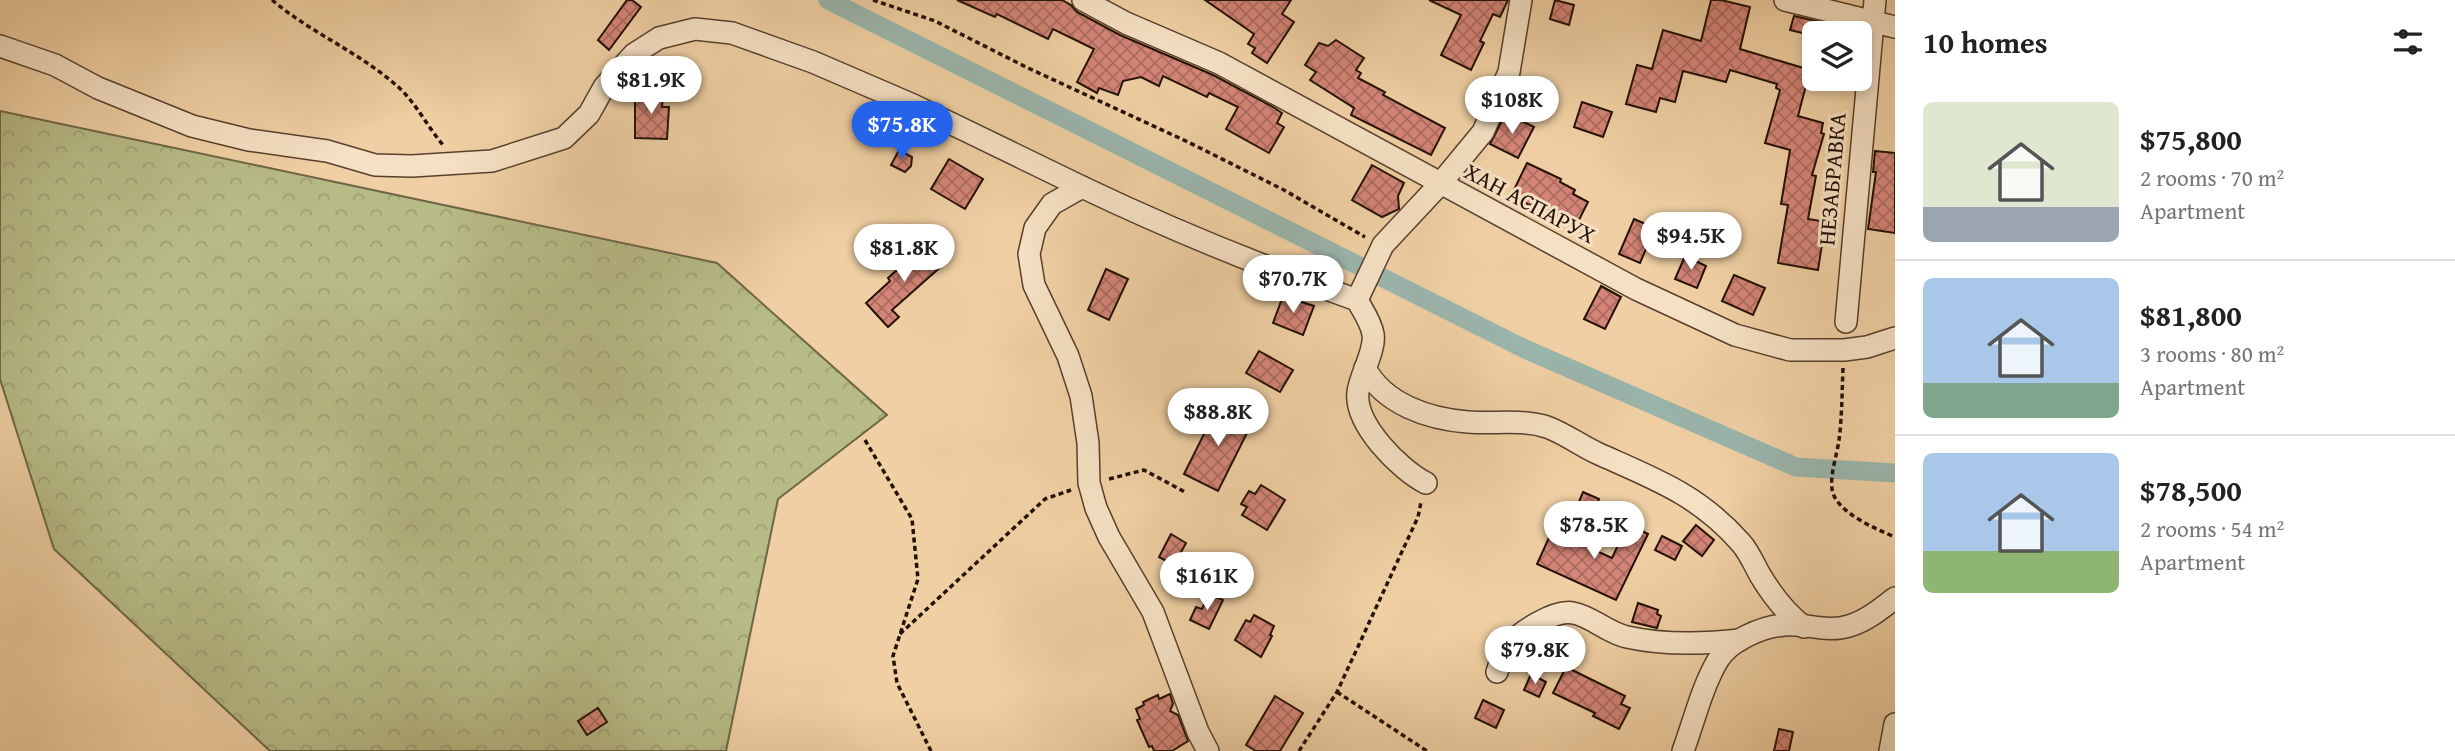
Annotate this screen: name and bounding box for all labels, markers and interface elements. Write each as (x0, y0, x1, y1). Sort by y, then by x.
text: 10 homes (1923, 20, 2048, 64)
map controls (1802, 21, 1872, 91)
button: layers (1802, 21, 1872, 91)
icon: filters (2389, 23, 2427, 61)
pin: $81.9K (594, 57, 708, 116)
text: $81.9K (617, 62, 685, 95)
pin: $108K (1463, 76, 1561, 136)
text: $108K (1481, 82, 1543, 115)
pin: $75.8K (845, 102, 959, 161)
text: $75.8K (868, 107, 936, 140)
street label: НЕЗАБРАВКА (1809, 111, 1854, 247)
text: $75,800 (2140, 117, 2242, 161)
icon: home (1979, 130, 2063, 214)
street label: ХАН АСПАРУХ (1459, 154, 1602, 251)
text: 2 rooms · 70 m² (2140, 161, 2284, 194)
text: Apartment (2140, 194, 2245, 227)
pin: $94.5K (1634, 212, 1748, 272)
text: $94.5K (1657, 218, 1725, 251)
pin: $81.8K (847, 224, 961, 284)
text: $81.8K (870, 230, 938, 263)
pin: $70.7K (1236, 256, 1350, 315)
text: $70.7K (1259, 261, 1327, 294)
text: $81,800 (2140, 293, 2242, 337)
icon: home (1979, 306, 2063, 390)
text: 3 rooms · 80 m² (2140, 337, 2284, 370)
text: Apartment (2140, 370, 2245, 403)
pin: $88.8K (1161, 388, 1275, 448)
text: $88.8K (1184, 394, 1252, 427)
text: $78,500 (2140, 468, 2242, 512)
icon: home (1979, 481, 2063, 565)
pin: $78.5K (1537, 502, 1651, 561)
text: $78.5K (1560, 507, 1628, 540)
text: 2 rooms · 54 m² (2140, 512, 2284, 545)
text: Apartment (2140, 545, 2245, 578)
pin: $161K (1158, 552, 1256, 612)
text: $161K (1176, 558, 1238, 591)
pin: $79.8K (1478, 626, 1592, 686)
text: $79.8K (1501, 632, 1569, 665)

